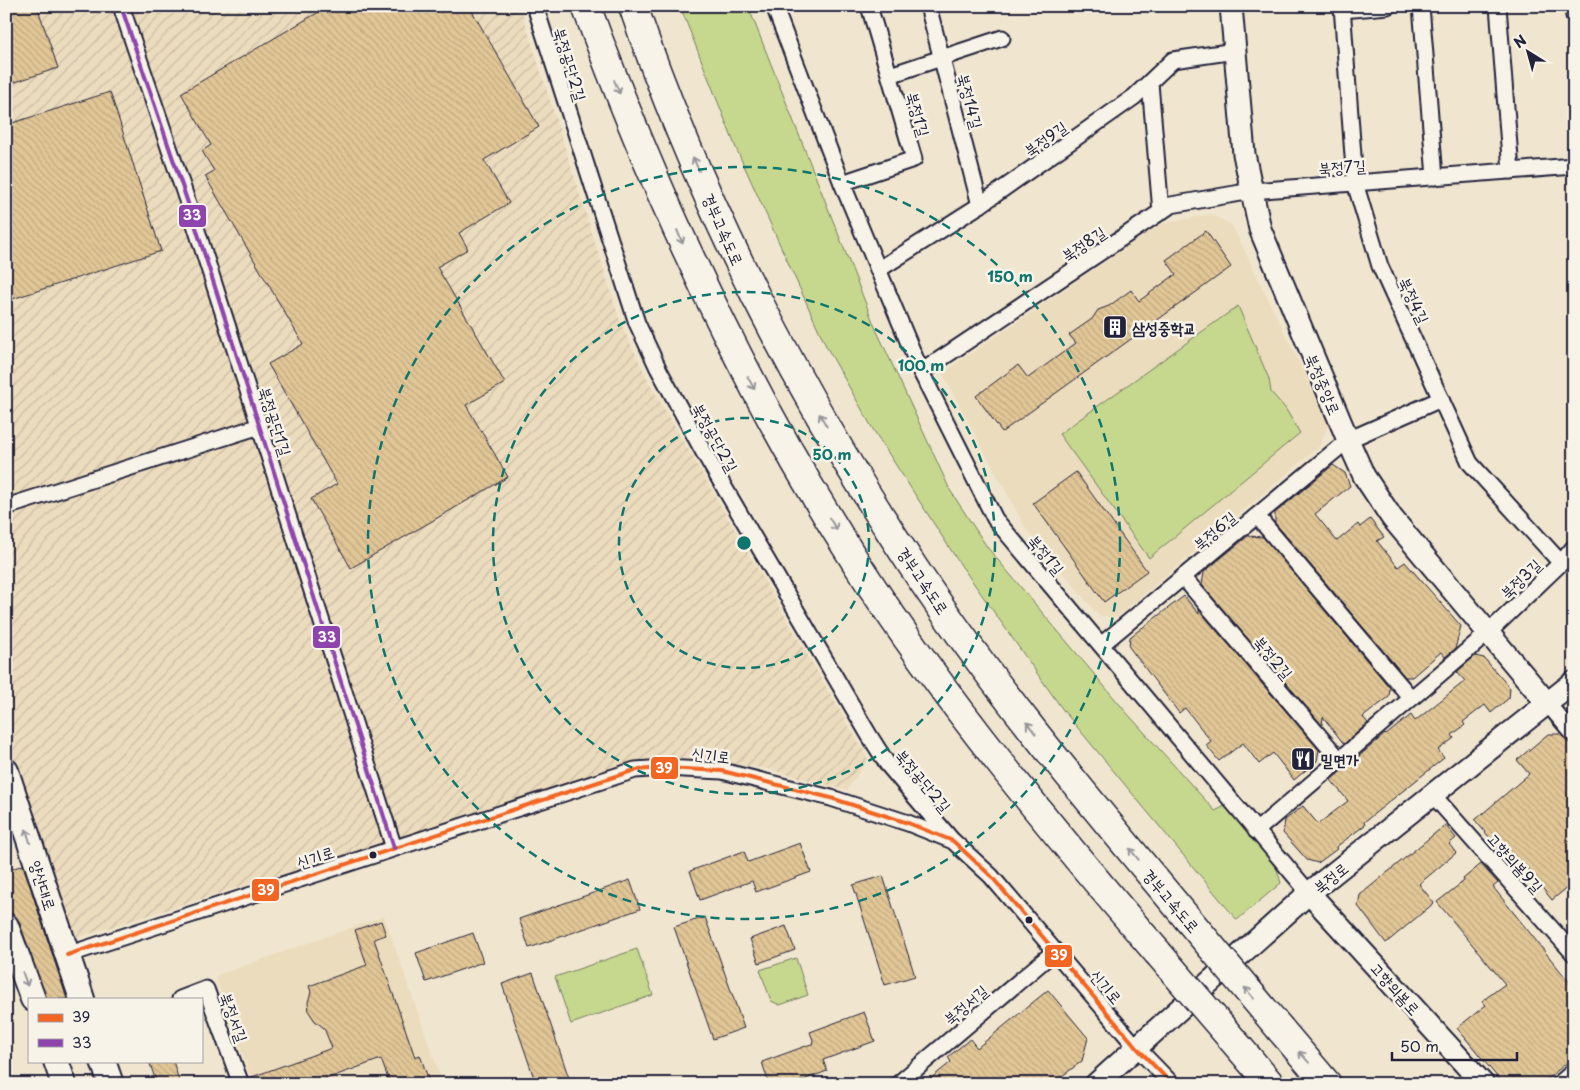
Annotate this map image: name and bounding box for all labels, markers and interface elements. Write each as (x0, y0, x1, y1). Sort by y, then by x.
street label: 북정공단2길 (548, 24, 594, 104)
north arrow (1502, 28, 1552, 78)
text: N (1509, 29, 1531, 53)
street label: 북정14길 (952, 71, 990, 131)
one-way arrow (613, 79, 622, 95)
street label: 북정1길 (901, 89, 937, 139)
street label: 북정9길 (1018, 114, 1072, 162)
street label: 북정7길 (1317, 152, 1367, 180)
one-way arrow (691, 157, 700, 172)
street label: 경부고속도로 (697, 189, 751, 269)
line badge: 33 (178, 204, 207, 228)
text: 33 (183, 204, 201, 225)
street label: 북정8길 (1056, 219, 1110, 267)
one-way arrow (675, 229, 685, 244)
text: 150 m (987, 264, 1033, 287)
street label: 북정4길 (1394, 273, 1436, 327)
building icon: 삼성중학교 (1102, 314, 1128, 340)
place label: 삼성중학교 (1132, 315, 1196, 339)
street label: 북정중앙로 (1300, 350, 1348, 418)
text: 100 m (898, 353, 944, 376)
one-way arrow (746, 376, 756, 391)
street label: 북정공단1길 (254, 383, 299, 459)
street label: 북정공단2길 (687, 398, 745, 476)
one-way arrow (817, 413, 827, 427)
text: 50 m (813, 442, 851, 465)
street label: 북정6길 (1187, 505, 1241, 555)
one-way arrow (828, 516, 838, 530)
street label: 북정1길 (1023, 529, 1071, 579)
centre of rings (735, 534, 753, 552)
street label: 경부고속도로 (892, 541, 956, 619)
street label: 북정3길 (1494, 552, 1546, 604)
line badge: 33 (312, 625, 341, 649)
text: 33 (318, 626, 336, 647)
street label: 북정2길 (1249, 630, 1299, 684)
one-way arrow (1026, 722, 1037, 735)
street label: 신기로 (690, 740, 732, 768)
street label: 북정공단2길 (890, 743, 958, 817)
restaurant icon: 밀면가 (1290, 746, 1316, 772)
place label: 밀면가 (1320, 747, 1359, 771)
line badge: 39 (650, 756, 679, 780)
text: 39 (655, 757, 673, 778)
street label: 고향의봄9길 (1482, 827, 1550, 898)
one-way arrow (23, 829, 32, 844)
street label: 신기로 (293, 839, 337, 873)
one-way arrow (1128, 848, 1139, 861)
unlabelled marker (368, 850, 378, 860)
street label: 북정로 (1307, 856, 1353, 898)
street label: 양산대로 (25, 857, 63, 913)
street label: 경부고속도로 (1138, 863, 1206, 937)
line badge: 39 (251, 878, 280, 902)
text: 39 (257, 879, 275, 900)
unlabelled marker (1024, 915, 1034, 925)
line badge: 39 (1044, 944, 1073, 968)
text: 39 (1050, 944, 1068, 965)
street label: 고향의봄로 (1366, 956, 1426, 1020)
street label: 신기로 (1085, 963, 1129, 1009)
one-way arrow (21, 971, 30, 986)
street label: 북정서길 (938, 978, 993, 1030)
one-way arrow (1244, 986, 1255, 999)
street label: 북정서길 (215, 989, 255, 1045)
legend (28, 998, 202, 1062)
text: 39 (72, 1004, 90, 1027)
text: 33 (72, 1030, 92, 1053)
scale bar (1392, 1030, 1518, 1062)
text: 50 m (1400, 1034, 1439, 1057)
one-way arrow (1299, 1051, 1310, 1064)

